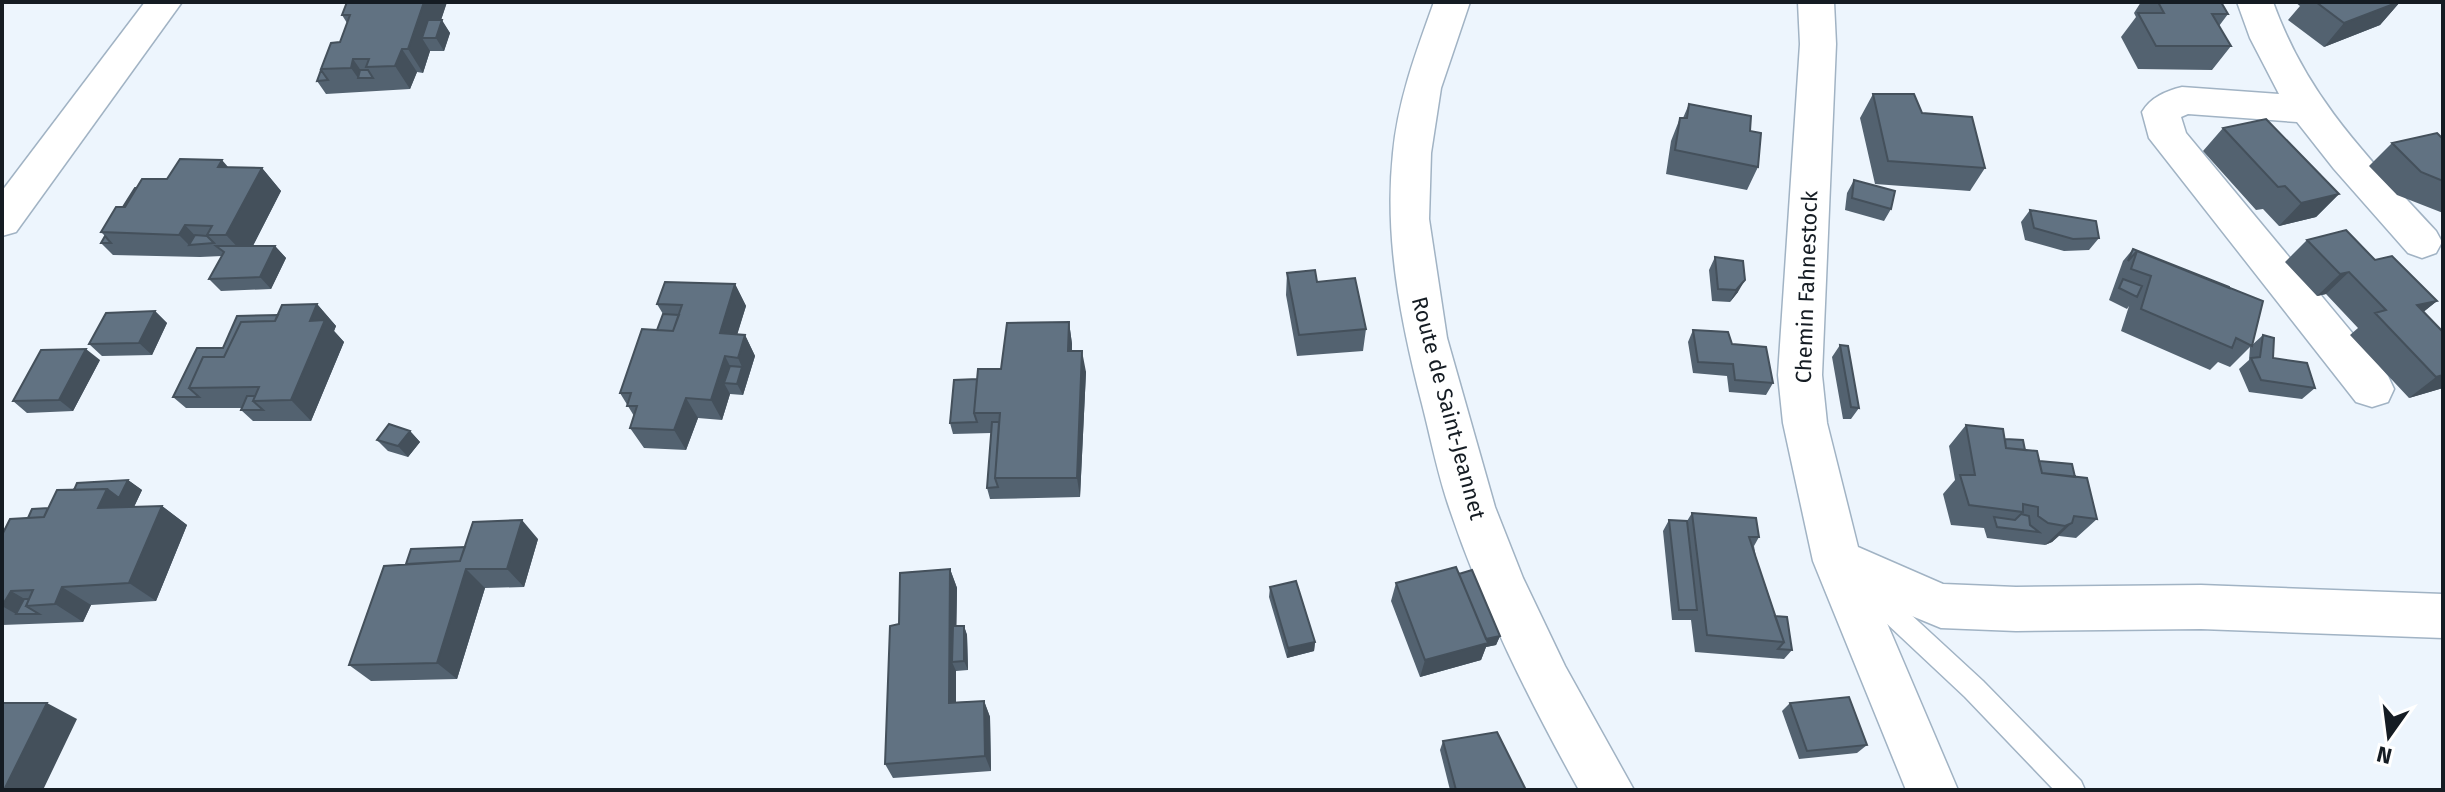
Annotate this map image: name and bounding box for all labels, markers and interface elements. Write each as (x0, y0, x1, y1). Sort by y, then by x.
street label: Chemin Fahnestock (1790, 190, 1823, 384)
street label: Route de Saint-Jeannet (1406, 294, 1491, 523)
north arrow (2349, 696, 2429, 776)
text: N (2374, 740, 2395, 770)

